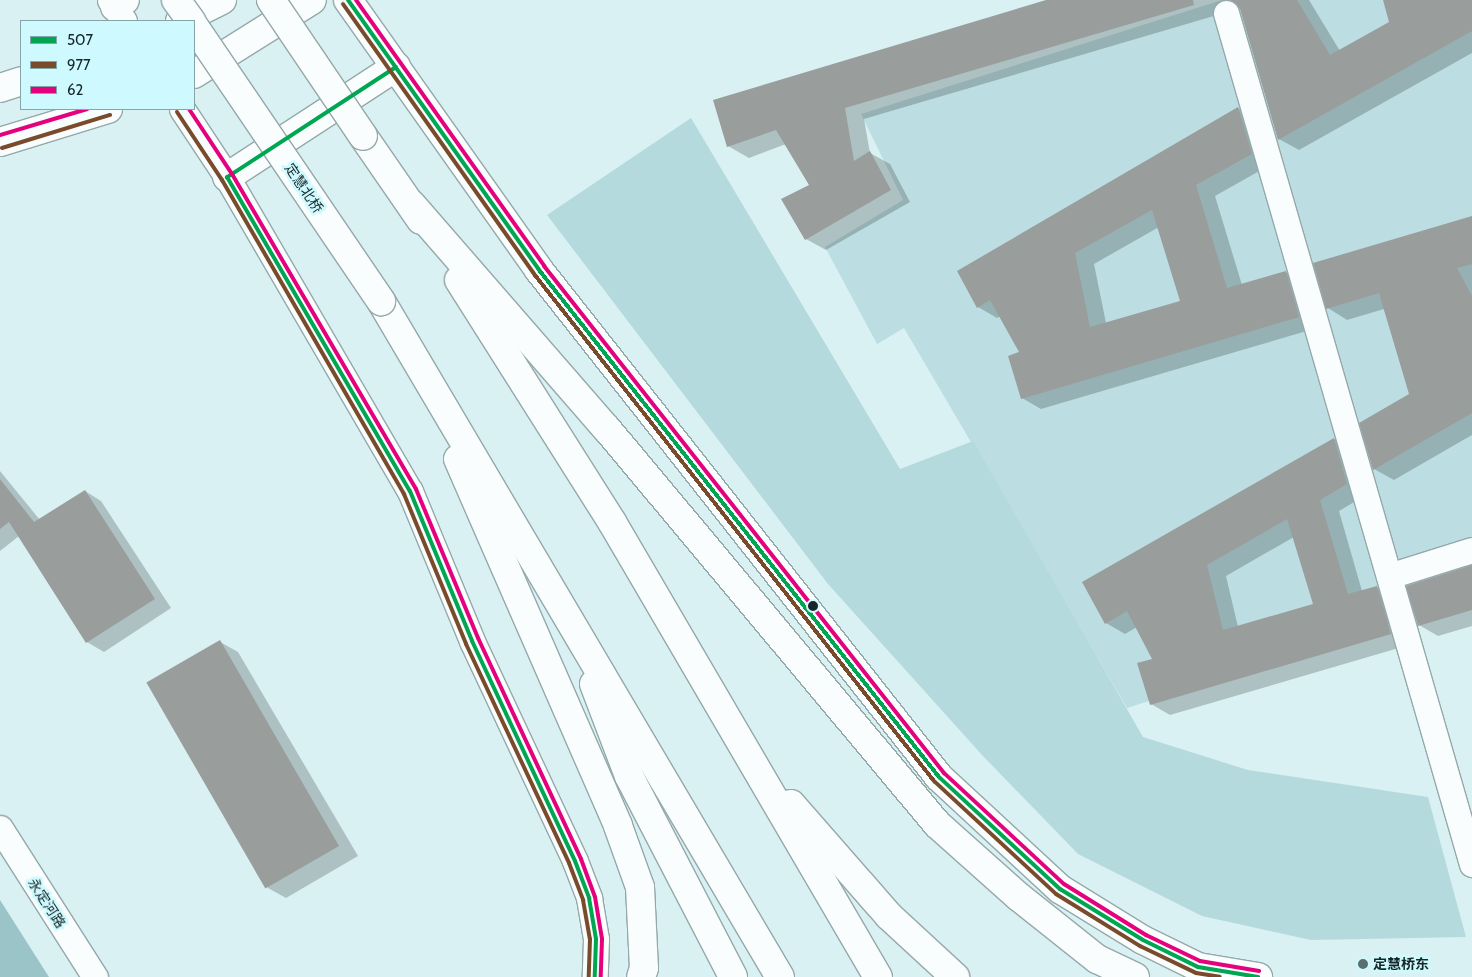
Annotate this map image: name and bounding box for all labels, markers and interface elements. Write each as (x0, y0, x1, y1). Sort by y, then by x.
legend (20, 20, 195, 110)
text: 507 (67, 31, 93, 49)
text: 977 (67, 56, 91, 74)
text: 62 (67, 81, 83, 99)
street label: 定慧北桥 (281, 160, 327, 216)
unlabelled marker (808, 601, 818, 611)
street label: 永定河路 (25, 875, 69, 931)
place label: 定慧桥东 (1373, 956, 1429, 972)
marker: 定慧桥东 (1357, 958, 1369, 970)

